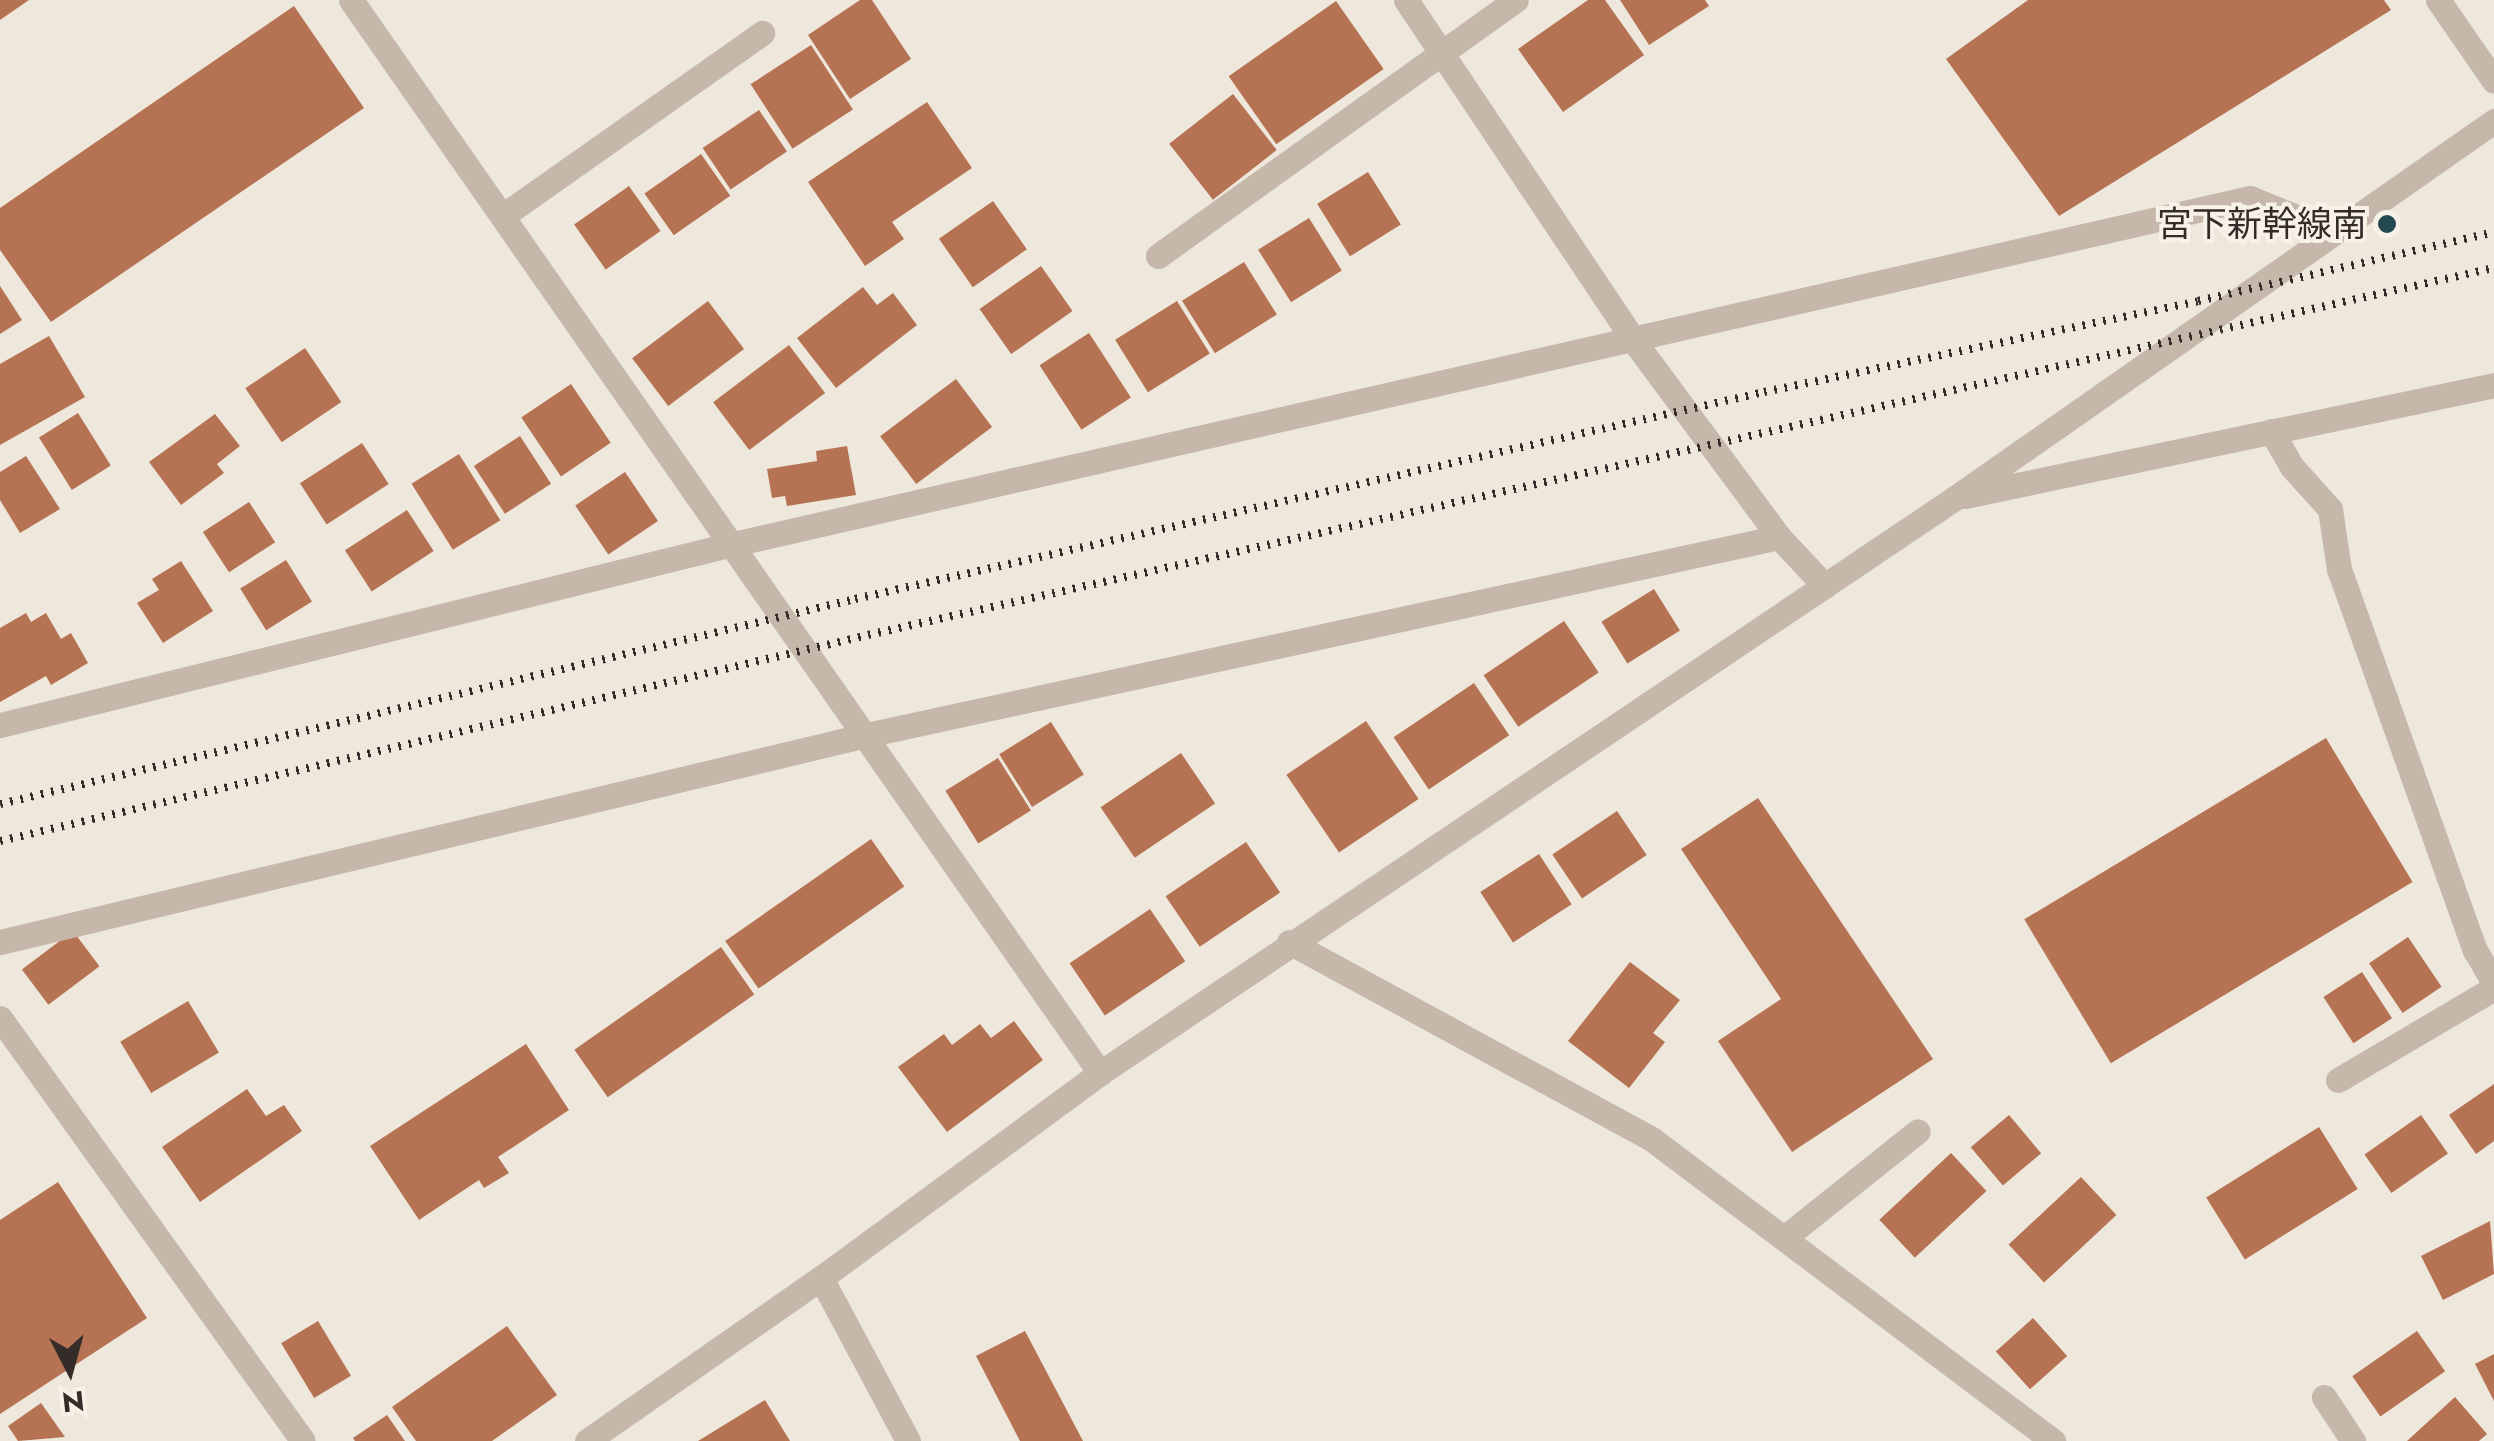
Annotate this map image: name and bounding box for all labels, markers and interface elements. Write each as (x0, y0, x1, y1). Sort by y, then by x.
place label: 宮下新幹線南 (2157, 203, 2367, 245)
marker: 宮下新幹線南 (2376, 213, 2398, 235)
north arrow (20, 1321, 120, 1421)
text: N (60, 1380, 86, 1423)

